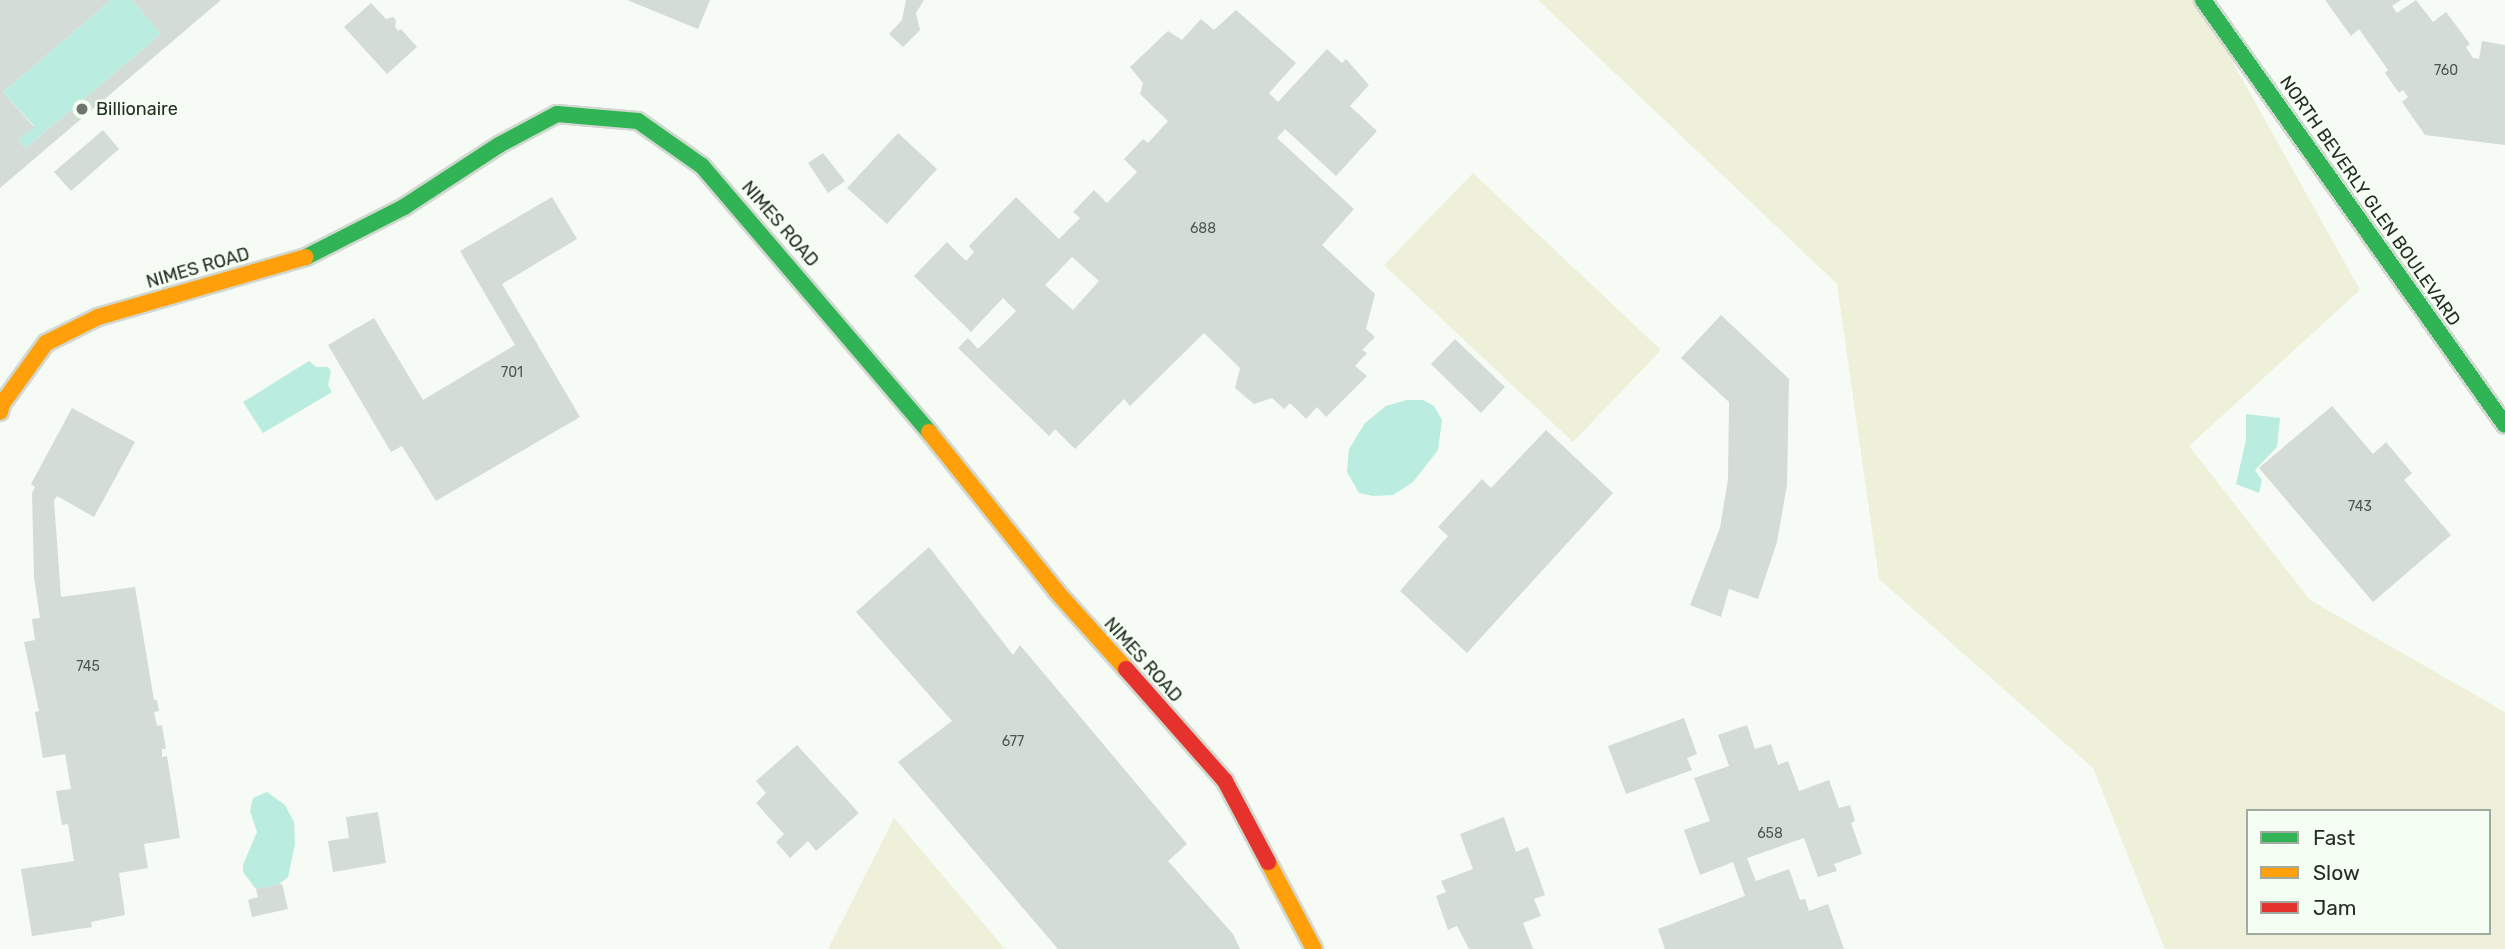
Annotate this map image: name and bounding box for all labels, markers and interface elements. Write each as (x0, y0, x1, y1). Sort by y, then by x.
house number: 760 (2434, 63, 2458, 79)
street label: NORTH BEVERLY GLEN BOULEVARD (2275, 72, 2465, 330)
place label: Billionaire (96, 98, 178, 120)
marker: Billionaire (74, 101, 90, 117)
street label: NIMES ROAD (737, 177, 823, 271)
house number: 688 (1190, 221, 1216, 237)
street label: NIMES ROAD (144, 243, 252, 293)
house number: 701 (501, 365, 523, 381)
house number: 743 (2348, 499, 2372, 515)
street label: NIMES ROAD (1099, 613, 1187, 707)
house number: 745 (76, 659, 100, 675)
house number: 677 (1002, 734, 1024, 750)
legend (2246, 809, 2491, 935)
text: Fast (2313, 825, 2355, 850)
house number: 658 (1757, 826, 1783, 842)
text: Slow (2313, 860, 2360, 885)
text: Jam (2313, 895, 2357, 920)

